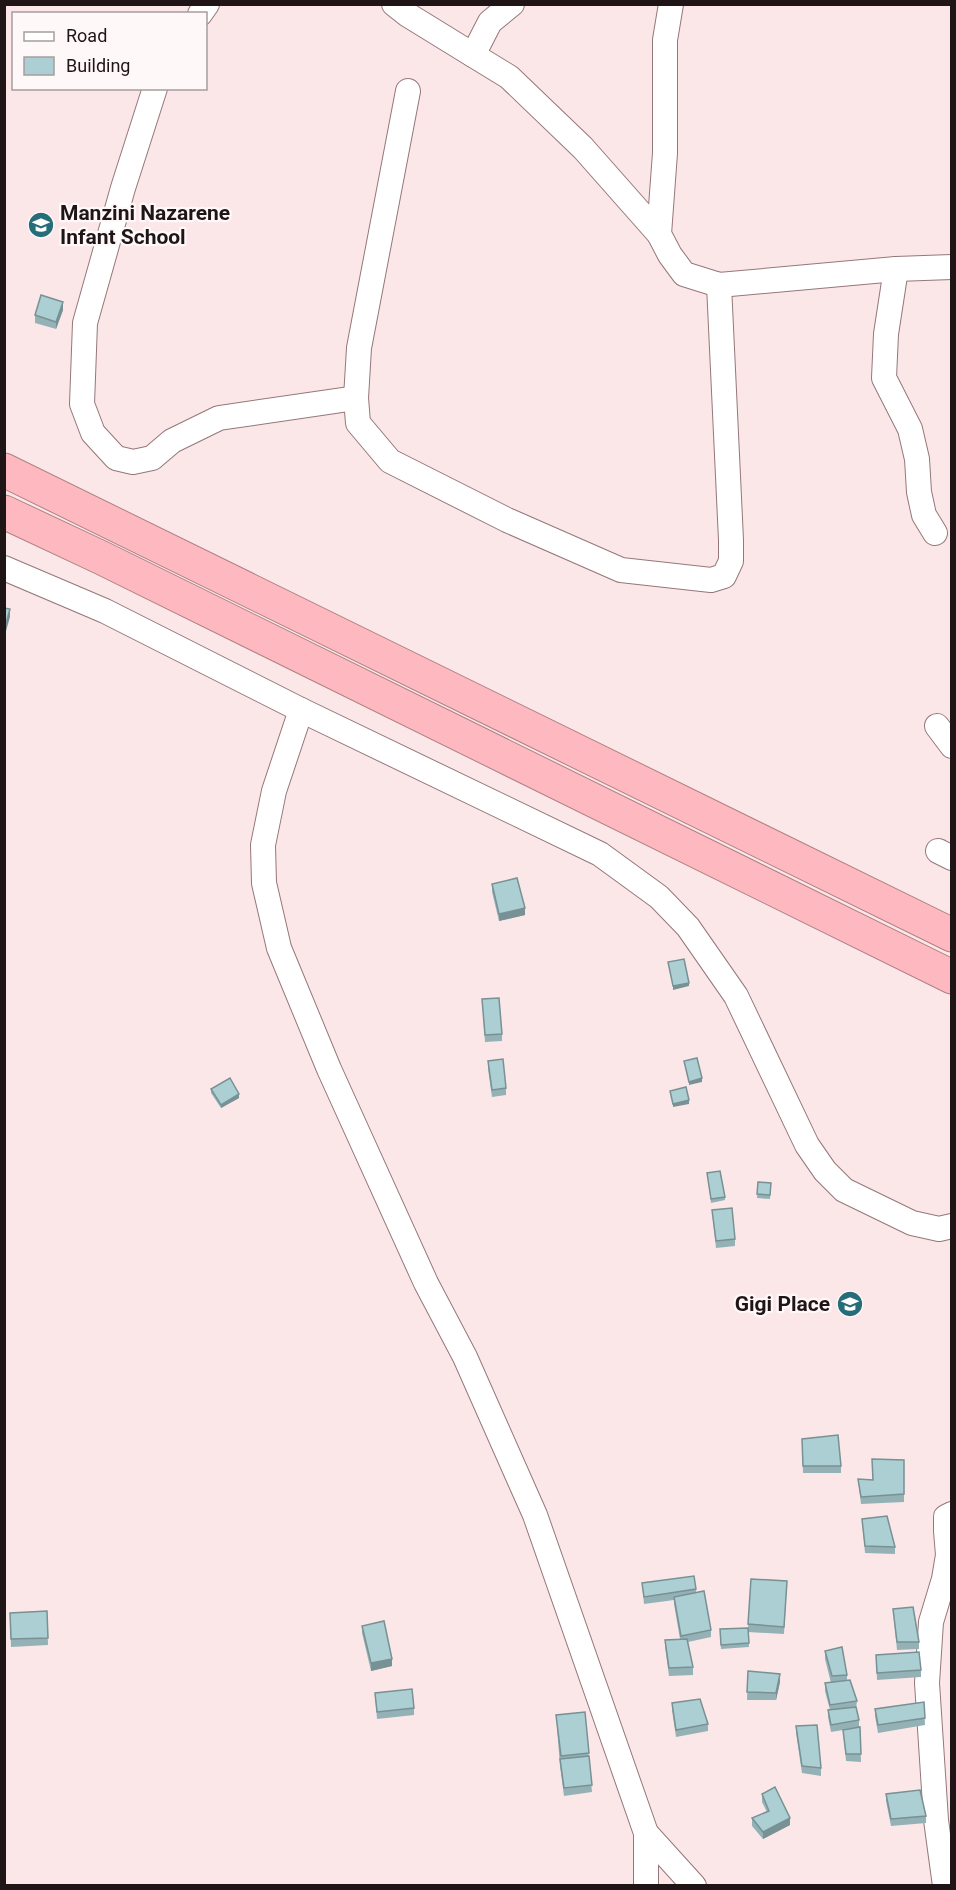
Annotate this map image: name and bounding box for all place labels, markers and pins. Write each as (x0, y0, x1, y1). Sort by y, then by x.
place label: Manzini Nazarene Infant School (60, 201, 230, 249)
school or university icon: Manzini Nazarene Infant School (26, 210, 56, 240)
school or university icon: Gigi Place (835, 1289, 865, 1319)
place label: Gigi Place (735, 1292, 830, 1316)

